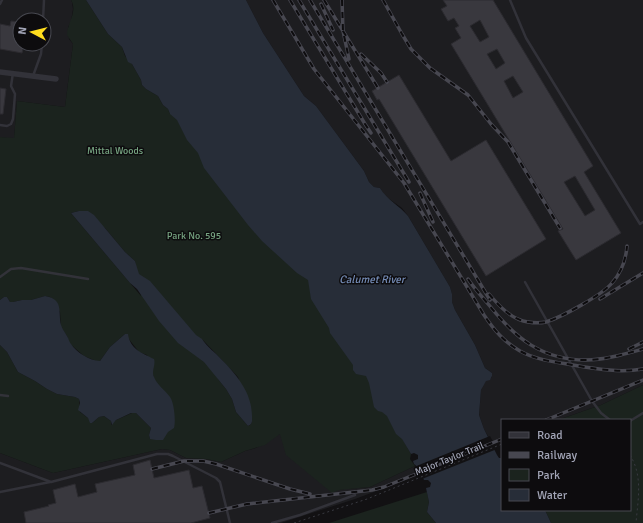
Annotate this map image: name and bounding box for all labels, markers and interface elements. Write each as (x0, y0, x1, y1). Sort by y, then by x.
north arrow (12, 12, 52, 52)
text: N (16, 26, 29, 35)
park label: Mittal Woods (87, 145, 144, 157)
park label: Park No. 595 (167, 230, 221, 242)
water label: Calumet River (339, 273, 407, 286)
legend (501, 419, 631, 511)
text: Road (537, 428, 563, 443)
street label: Major Taylor Trail (413, 440, 486, 478)
text: Railway (537, 448, 577, 463)
text: Park (537, 468, 560, 483)
text: Water (537, 488, 568, 503)

